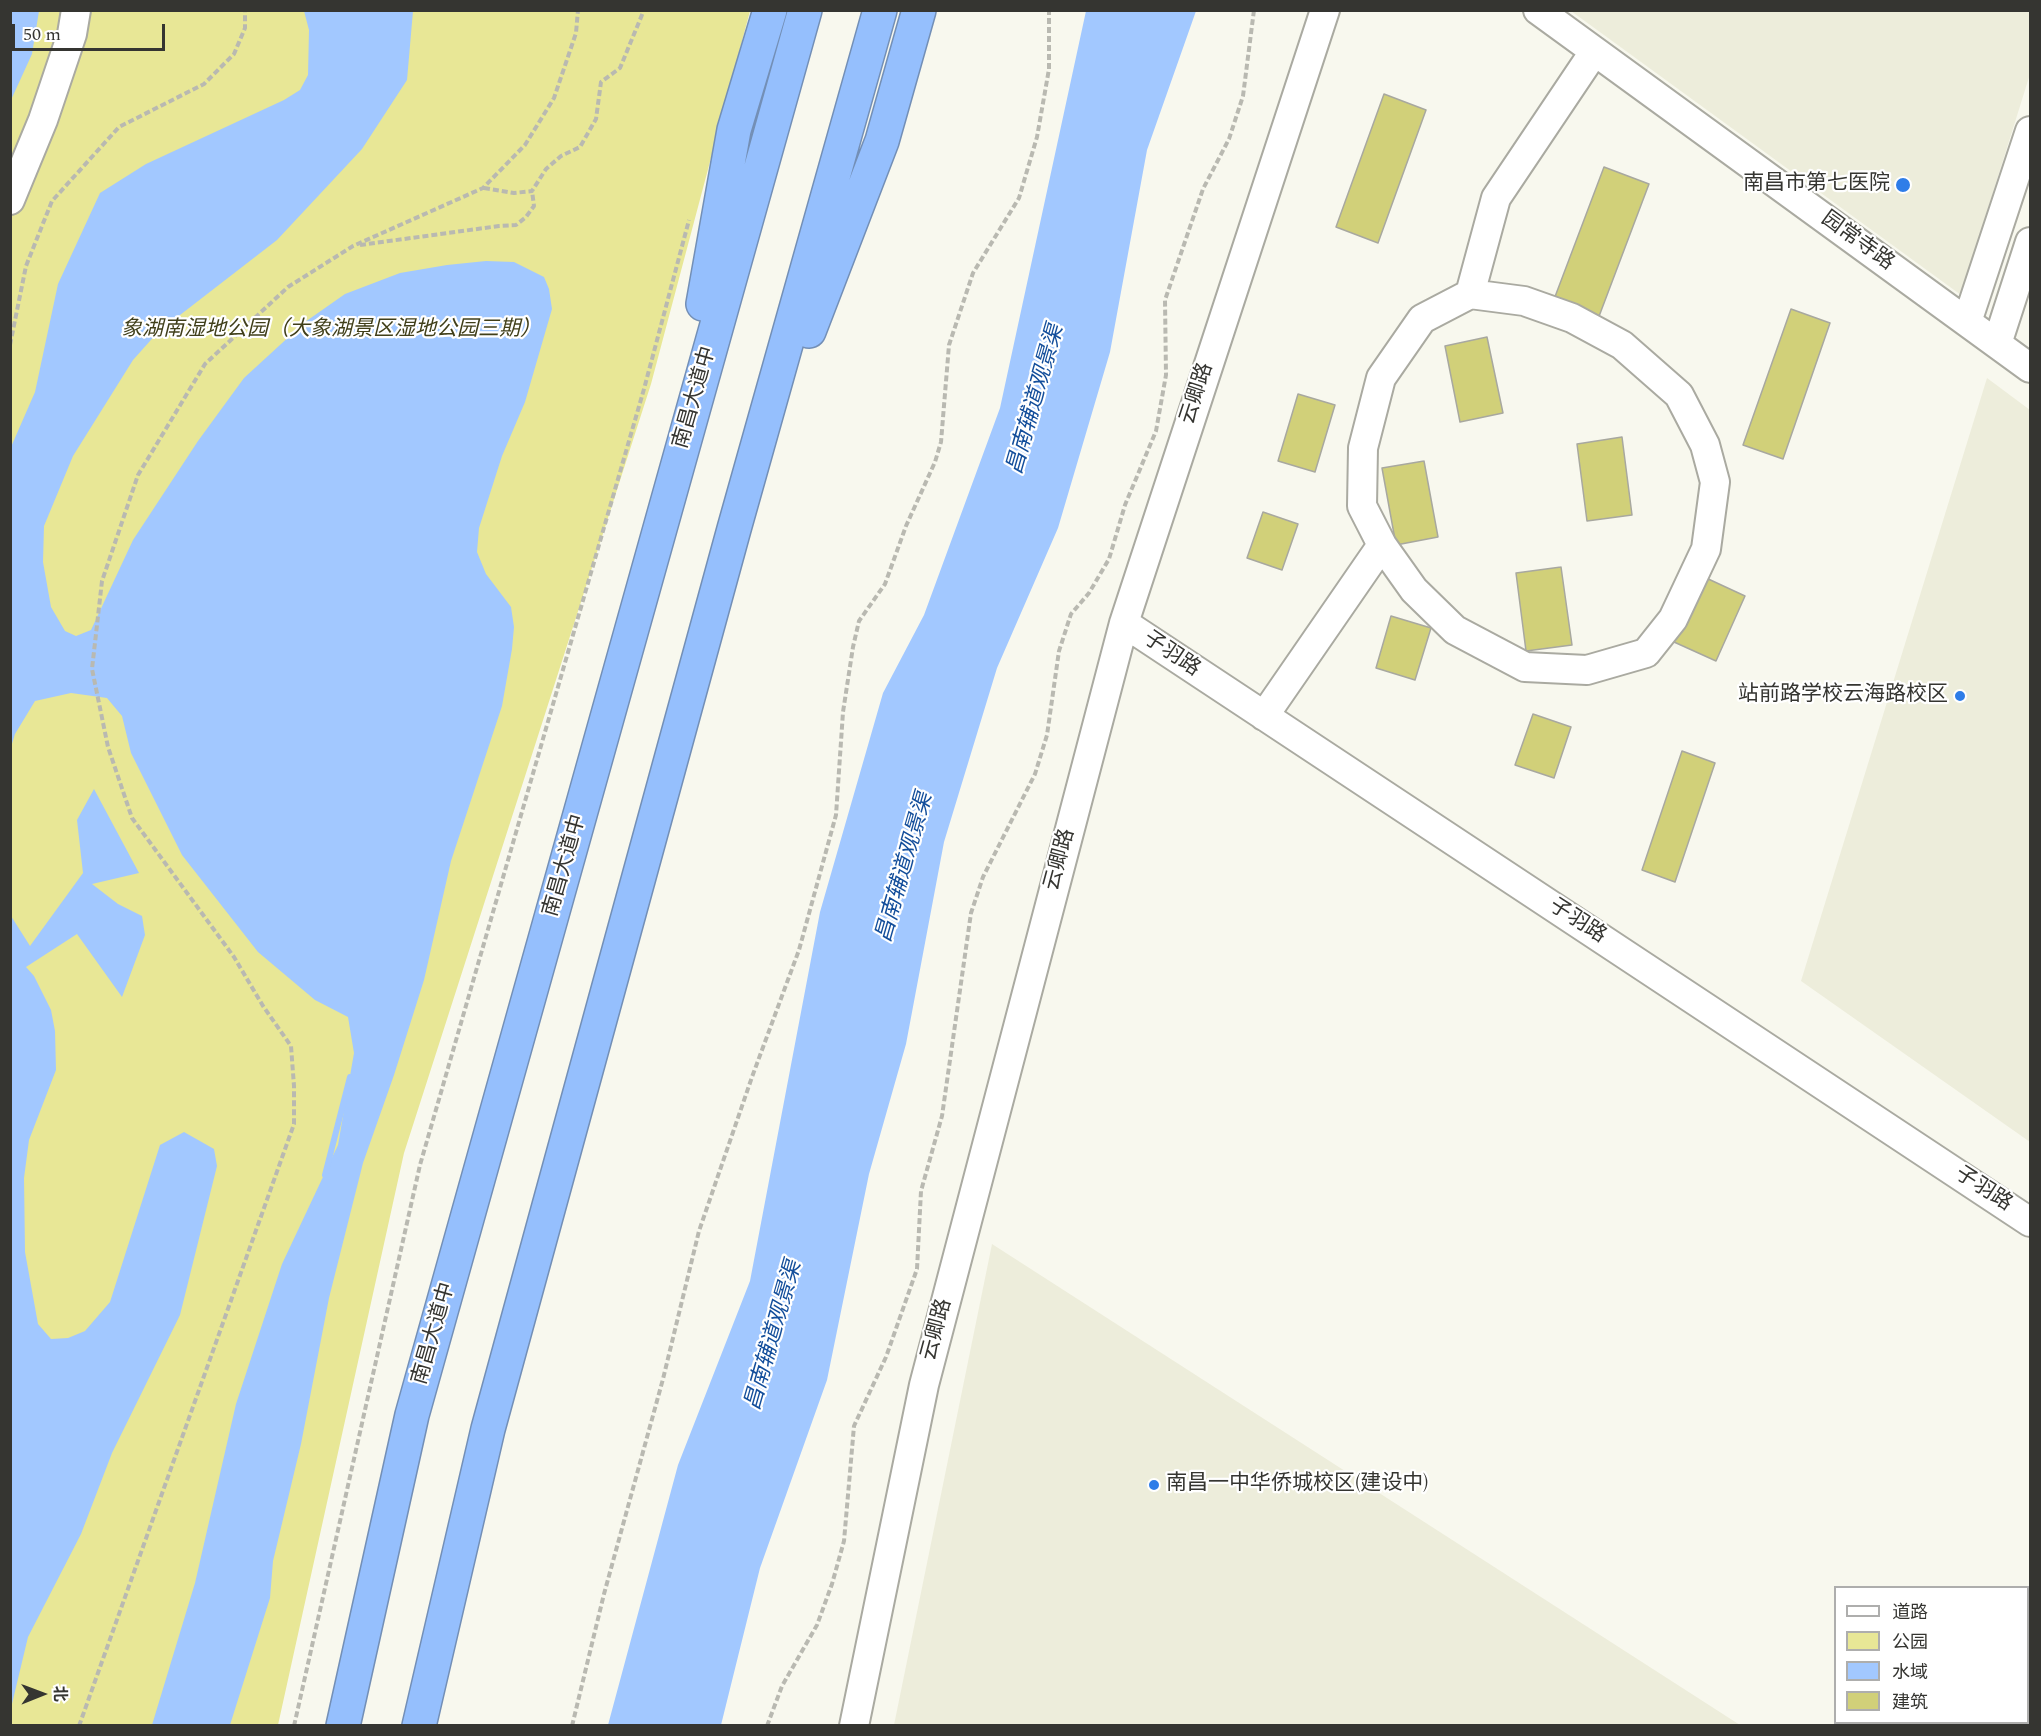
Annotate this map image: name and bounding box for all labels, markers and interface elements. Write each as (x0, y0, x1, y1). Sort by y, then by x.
scale bar (15, 12, 168, 50)
text: 50 m (23, 21, 61, 48)
place label: 南昌市第七医院 (1743, 172, 1890, 198)
marker: 南昌市第七医院 (1894, 176, 1912, 194)
street label: 园常寺路 (1816, 207, 1898, 277)
park label: 象湖南湿地公园（大象湖景区湿地公园三期） (121, 318, 541, 344)
water label: 昌南辅道观景渠 (1003, 322, 1071, 478)
street label: 南昌大道中 (669, 344, 723, 452)
street label: 云卿路 (1176, 360, 1220, 428)
street label: 子羽路 (1138, 627, 1204, 683)
place label: 站前路学校云海路校区 (1738, 683, 1948, 709)
marker: 站前路学校云海路校区 (1953, 689, 1967, 703)
water label: 昌南辅道观景渠 (872, 790, 940, 946)
street label: 南昌大道中 (539, 812, 593, 920)
street label: 云卿路 (1041, 826, 1081, 894)
street label: 子羽路 (1544, 894, 1610, 950)
street label: 子羽路 (1950, 1162, 2016, 1218)
water label: 昌南辅道观景渠 (741, 1258, 809, 1414)
street label: 南昌大道中 (408, 1280, 462, 1388)
street label: 云卿路 (918, 1296, 958, 1364)
place label: 南昌一中华侨城校区(建设中) (1166, 1472, 1428, 1498)
marker: 南昌一中华侨城校区(建设中) (1147, 1478, 1161, 1492)
legend (1834, 1586, 2029, 1724)
text: 道路 (1892, 1599, 1928, 1626)
text: 公园 (1892, 1629, 1928, 1656)
text: 水域 (1892, 1659, 1928, 1686)
north arrow (12, 1664, 72, 1724)
text: 北 (48, 1685, 72, 1702)
text: 建筑 (1892, 1689, 1928, 1716)

